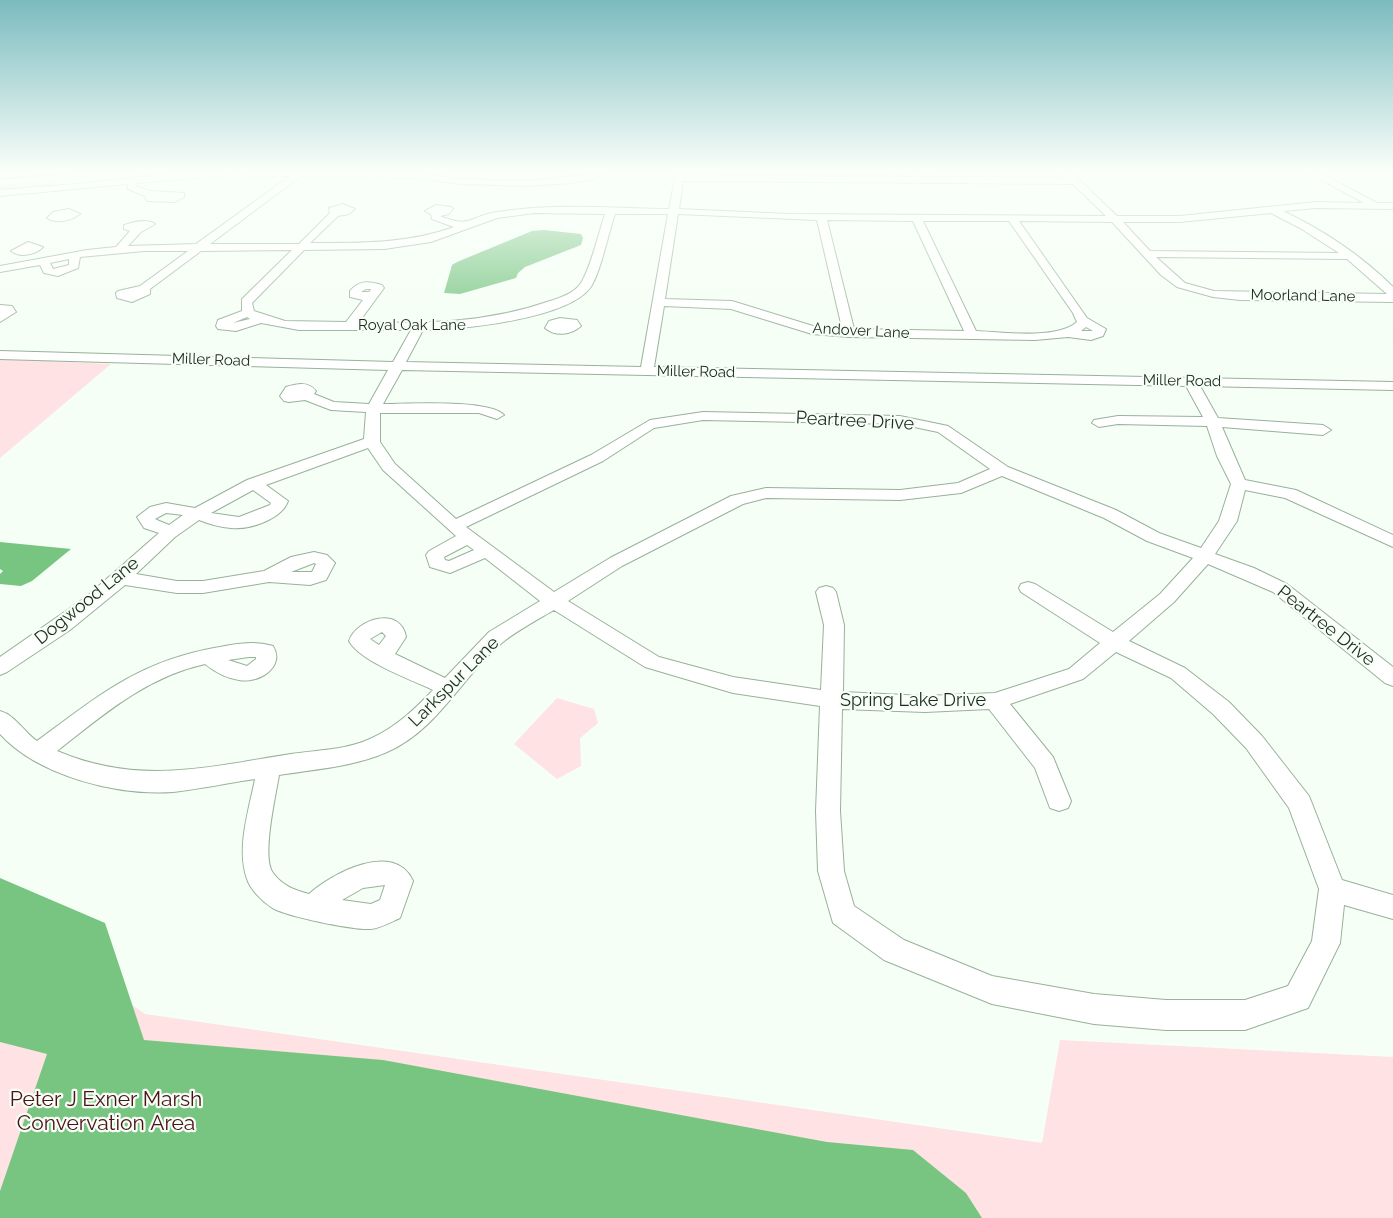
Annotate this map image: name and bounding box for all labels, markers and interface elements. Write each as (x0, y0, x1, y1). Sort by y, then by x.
street label: Moorland Lane (1250, 286, 1356, 306)
street label: Royal Oak Lane (358, 316, 466, 334)
street label: Andover Lane (812, 319, 910, 343)
street label: Miller Road (171, 350, 251, 370)
street label: Miller Road (657, 362, 735, 382)
street label: Miller Road (1143, 371, 1221, 391)
street label: Peartree Drive (795, 407, 915, 435)
street label: Dogwood Lane (31, 552, 143, 650)
street label: Peartree Drive (1273, 581, 1379, 671)
street label: Larkspur Lane (404, 632, 504, 732)
street label: Spring Lake Drive (840, 690, 986, 712)
park label: Peter J Exner Marsh Convervation Area (10, 1087, 202, 1137)

